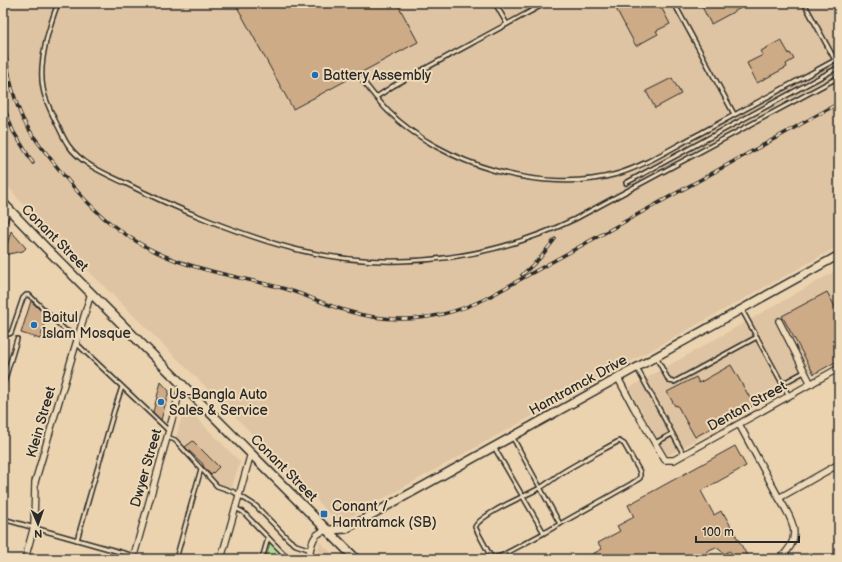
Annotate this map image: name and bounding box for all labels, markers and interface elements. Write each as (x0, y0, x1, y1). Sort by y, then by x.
place label: Battery Assembly (323, 67, 432, 84)
marker: Battery Assembly (310, 70, 320, 80)
street label: Conant Street (18, 201, 93, 276)
place label: Baitul Islam Mosque (42, 309, 131, 342)
marker: Baitul Islam Mosque (29, 320, 39, 330)
street label: Hamtramck Drive (526, 351, 630, 419)
street label: Denton Street (704, 377, 790, 435)
street label: Klein Street (23, 384, 59, 460)
place label: Us-Bangla Auto Sales & Service (169, 386, 268, 419)
marker: Us-Bangla Auto Sales & Service (156, 397, 166, 407)
street label: Dwyer Street (127, 426, 165, 509)
street label: Conant Street (247, 431, 322, 506)
place label: Conant / Hamtramck (SB) (332, 498, 437, 531)
north arrow (18, 504, 58, 544)
marker: Conant / Hamtramck (SB) (319, 509, 329, 519)
scale bar (696, 518, 799, 544)
text: 100 m (702, 525, 734, 540)
text: N (34, 527, 43, 540)

